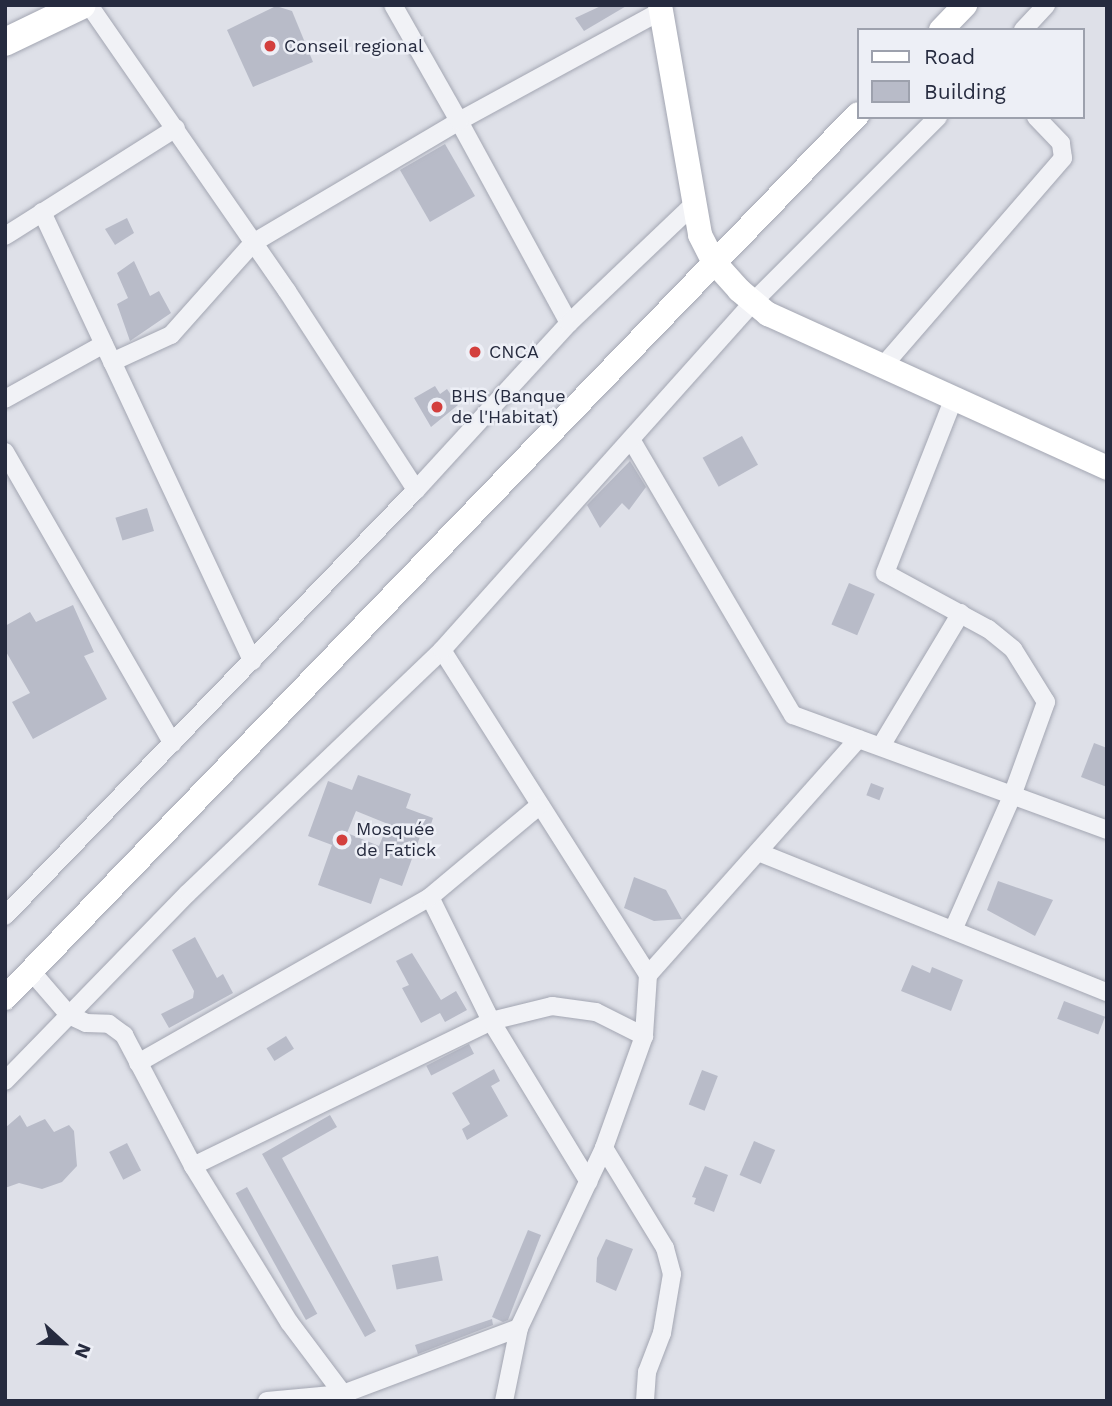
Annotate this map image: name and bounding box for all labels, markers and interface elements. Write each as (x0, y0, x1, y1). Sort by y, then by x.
legend (856, 28, 1084, 119)
place label: Conseil regional (284, 35, 424, 57)
marker: Conseil regional (262, 38, 278, 54)
text: Road (924, 44, 975, 69)
text: Building (924, 79, 1006, 104)
place label: CNCA (489, 341, 539, 363)
marker: CNCA (467, 344, 483, 360)
place label: BHS (Banque de l'Habitat) (451, 386, 566, 428)
marker: BHS (Banque de l'Habitat) (429, 399, 445, 415)
place label: Mosquée de Fatick (356, 819, 436, 862)
marker: Mosquée de Fatick (334, 832, 350, 848)
north arrow (28, 1308, 98, 1378)
text: N (70, 1340, 96, 1362)

